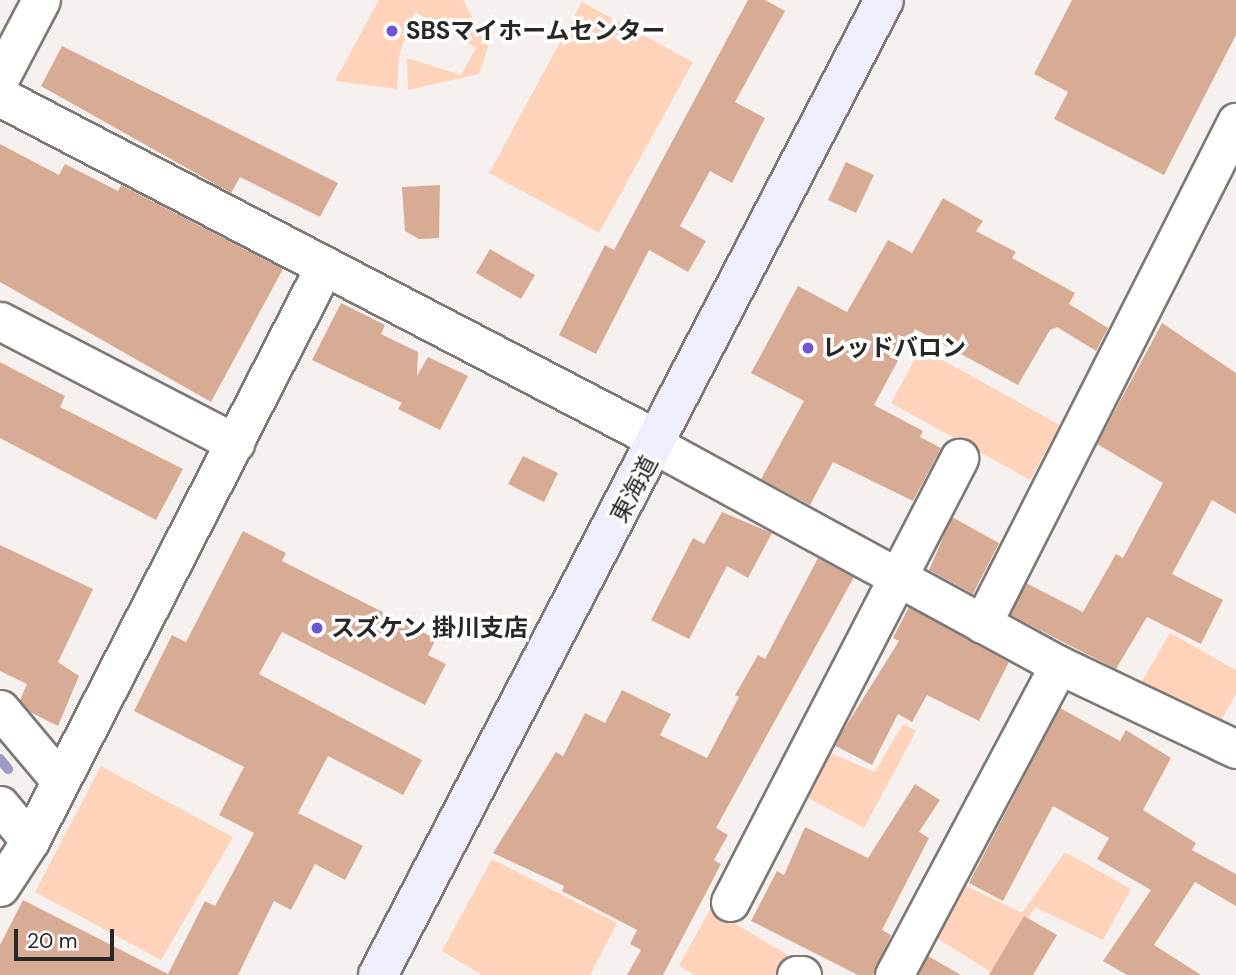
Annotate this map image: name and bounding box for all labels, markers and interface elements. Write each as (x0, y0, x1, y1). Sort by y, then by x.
place label: SBSマイホームセンター (406, 17, 666, 45)
marker: SBSマイホームセンター (384, 23, 400, 39)
place label: レッドバロン (822, 334, 966, 362)
marker: レッドバロン (800, 340, 816, 356)
street label: 東海道 (604, 450, 664, 528)
place label: スズケン 掛川支店 (331, 614, 529, 642)
marker: スズケン 掛川支店 (309, 620, 325, 636)
scale bar (18, 916, 117, 960)
text: 20 m (27, 927, 78, 955)

